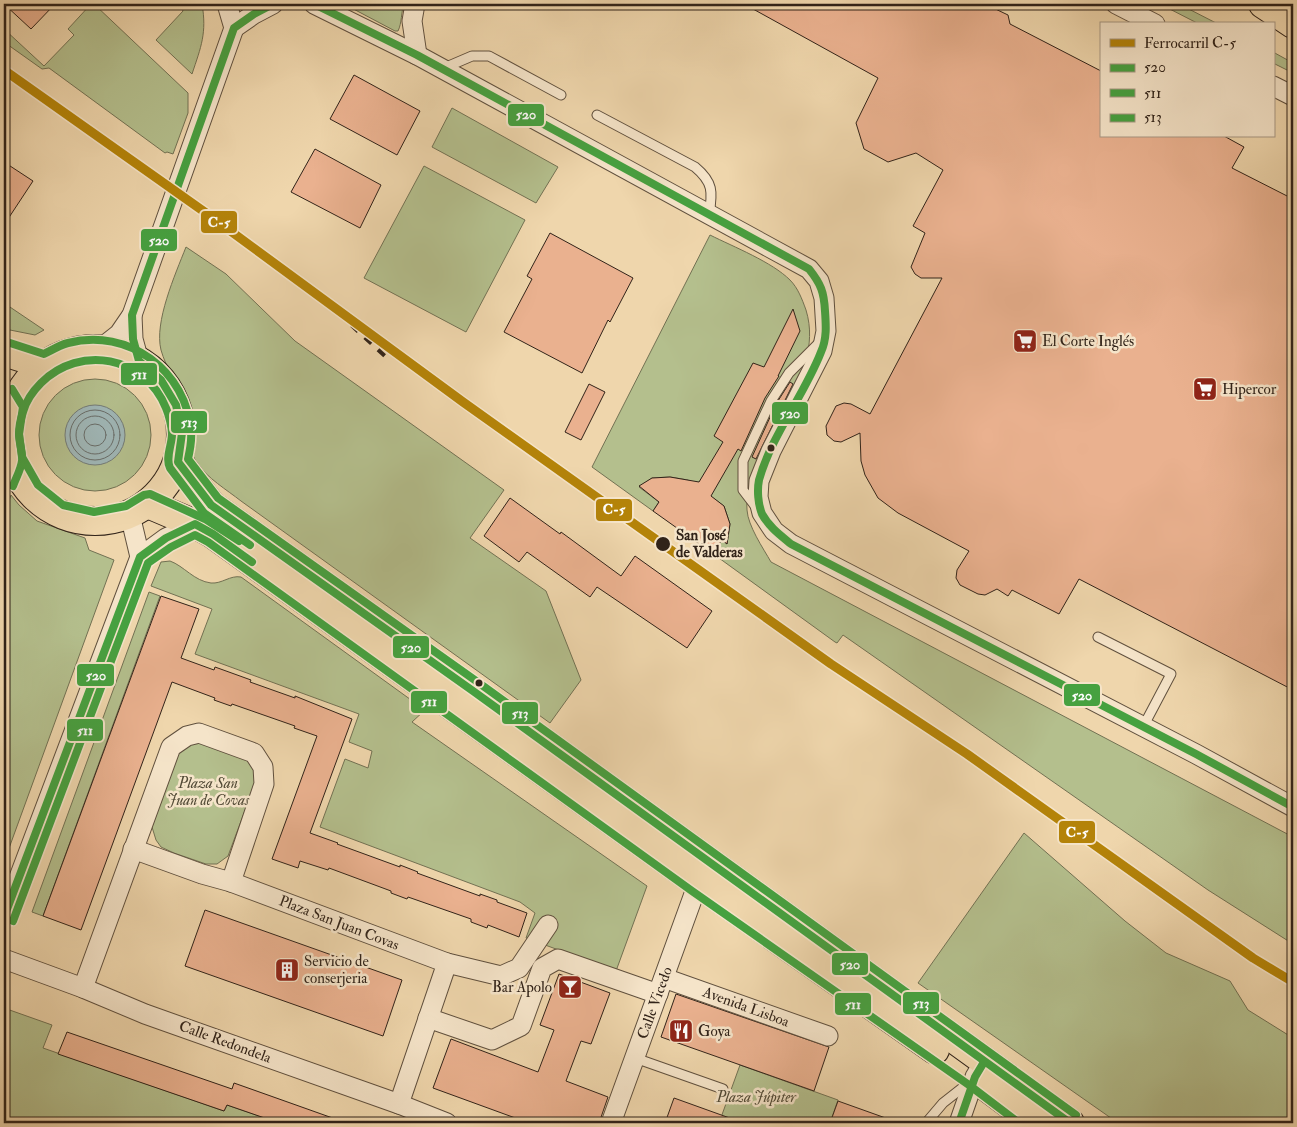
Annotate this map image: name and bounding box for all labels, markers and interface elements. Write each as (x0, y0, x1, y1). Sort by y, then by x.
legend (1100, 22, 1274, 138)
text: Ferrocarril C-5 (1144, 34, 1236, 53)
text: 520 (1144, 58, 1166, 77)
text: 511 (1144, 84, 1161, 103)
line badge: 520 (507, 103, 545, 127)
text: 520 (516, 106, 536, 123)
text: 513 (1144, 108, 1162, 127)
line badge: C-5 (200, 210, 238, 234)
text: C-5 (208, 214, 231, 231)
line badge: 520 (140, 228, 178, 252)
text: 520 (149, 232, 169, 249)
supermarket icon: El Corte Inglés (1012, 328, 1038, 354)
place label: El Corte Inglés (1042, 332, 1134, 351)
line badge: 511 (120, 362, 158, 386)
text: 511 (131, 366, 147, 383)
supermarket icon: Hipercor (1192, 376, 1218, 402)
place label: Hipercor (1222, 380, 1277, 400)
line badge: 520 (771, 401, 809, 425)
text: 520 (780, 405, 800, 422)
line badge: 513 (170, 410, 208, 434)
text: 513 (181, 414, 197, 431)
unlabelled marker (766, 443, 776, 453)
line badge: C-5 (595, 498, 633, 522)
text: C-5 (603, 501, 626, 518)
place label: San José de Valderas (676, 526, 743, 562)
marker: San José de Valderas (654, 535, 672, 553)
line badge: 520 (392, 635, 430, 659)
text: 520 (401, 639, 421, 656)
line badge: 520 (76, 663, 115, 687)
text: 520 (86, 667, 106, 684)
unlabelled marker (474, 678, 484, 688)
line badge: 520 (1063, 683, 1101, 707)
text: 520 (1072, 687, 1092, 704)
line badge: 511 (410, 690, 448, 714)
text: 511 (421, 693, 437, 710)
line badge: 513 (501, 701, 539, 725)
text: 513 (512, 705, 528, 722)
line badge: 511 (66, 718, 104, 742)
text: 511 (77, 722, 93, 739)
park label: Plaza San Juan de Covas (167, 774, 250, 810)
line badge: C-5 (1058, 820, 1096, 844)
text: C-5 (1066, 824, 1089, 841)
street label: Plaza San Juan Covas (276, 891, 402, 956)
place label: Servicio de conserjeria (304, 952, 369, 988)
line badge: 520 (831, 952, 869, 976)
text: 520 (840, 956, 860, 973)
building icon: Servicio de conserjeria (274, 957, 300, 983)
street label: Calle Vicedo (633, 964, 677, 1042)
bar icon: Bar Apolo (557, 974, 583, 1000)
place label: Bar Apolo (492, 978, 552, 998)
street label: Avenida Lisboa (699, 982, 793, 1032)
line badge: 513 (902, 991, 940, 1015)
line badge: 511 (834, 992, 872, 1016)
text: 513 (913, 995, 929, 1012)
text: 511 (845, 996, 861, 1013)
street label: Calle Redondela (176, 1016, 275, 1068)
restaurant icon: Goya (668, 1018, 694, 1044)
place label: Goya (698, 1022, 731, 1041)
park label: Plaza Júpiter (715, 1088, 797, 1107)

